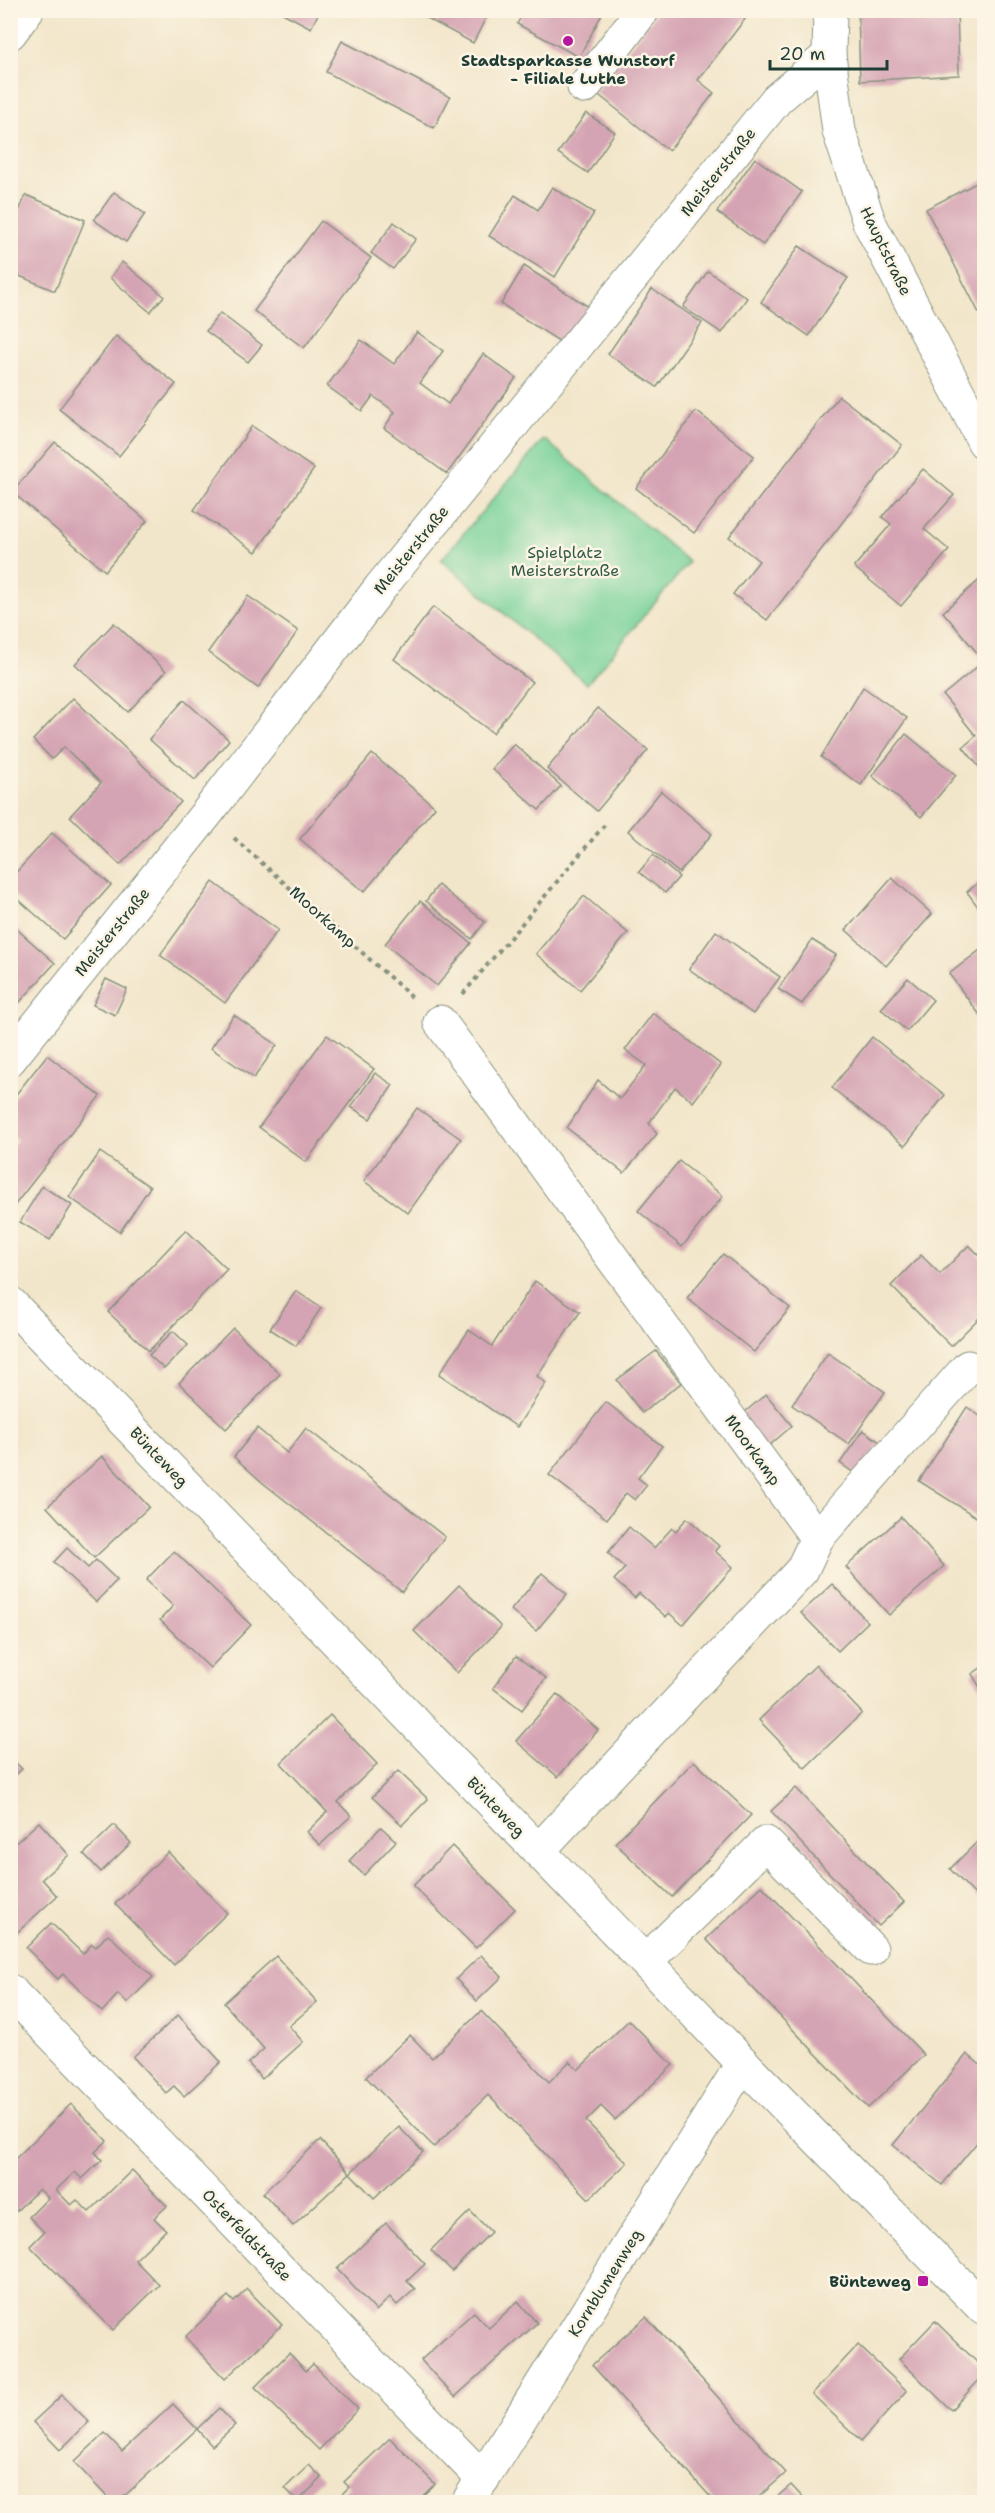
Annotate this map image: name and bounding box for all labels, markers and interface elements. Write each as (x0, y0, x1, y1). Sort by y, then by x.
scale bar (770, 33, 887, 71)
marker: Stadtsparkasse Wunstorf - Filiale Luthe (561, 34, 575, 48)
text: 20 m (779, 42, 825, 66)
place label: Stadtsparkasse Wunstorf - Filiale Luthe (461, 50, 676, 89)
street label: Meisterstraße (676, 123, 760, 221)
street label: Hauptstraße (855, 203, 917, 299)
street label: Meisterstraße (369, 501, 453, 599)
park label: Spielplatz Meisterstraße (511, 542, 619, 581)
street label: Moorkamp (285, 881, 361, 953)
street label: Meisterstraße (70, 883, 154, 981)
street label: Moorkamp (720, 1410, 786, 1490)
street label: Bünteweg (125, 1422, 193, 1492)
street label: Bünteweg (462, 1772, 530, 1842)
street label: Osterfeldstraße (198, 2184, 296, 2286)
street label: Kornblumenweg (563, 2225, 647, 2341)
place label: Bünteweg (829, 2271, 911, 2292)
marker: Bünteweg (916, 2274, 930, 2288)

